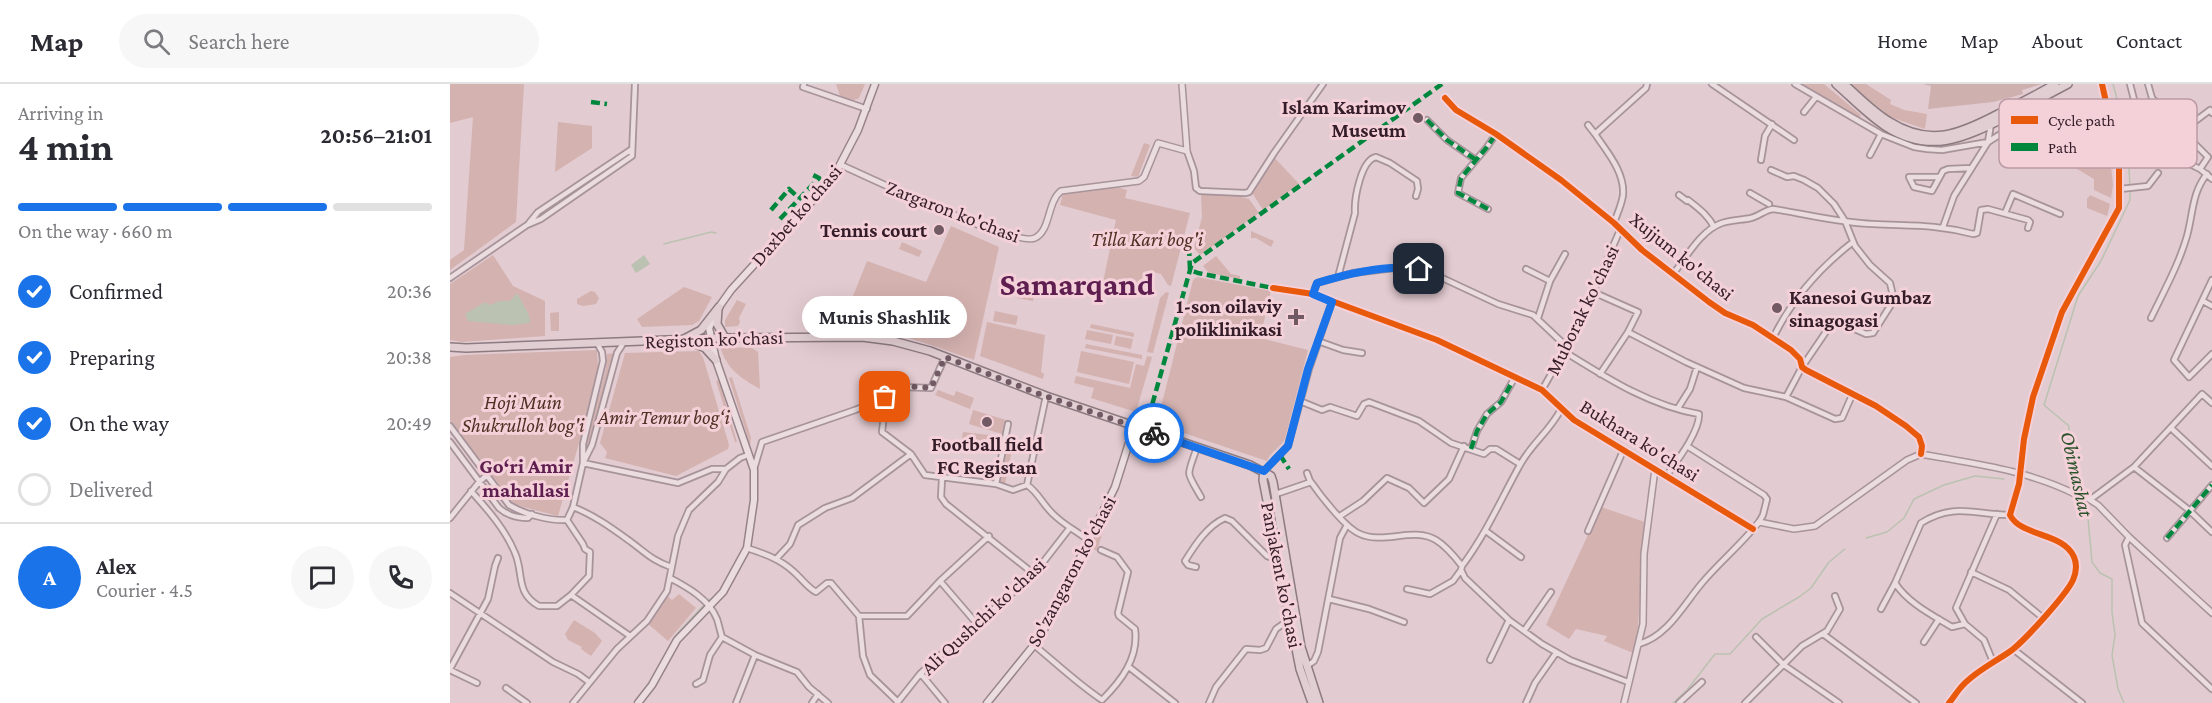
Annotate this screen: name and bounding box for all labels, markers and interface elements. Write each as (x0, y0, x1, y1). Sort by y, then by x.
search box (119, 14, 539, 68)
icon: search (140, 25, 173, 58)
text: Map (30, 26, 83, 57)
text: Search here (188, 29, 289, 54)
text: Home (1877, 29, 1927, 53)
text: Map (1960, 29, 1999, 53)
text: About (2032, 29, 2083, 53)
text: Contact (2116, 29, 2182, 53)
place label: Islam Karimov Museum (1282, 96, 1406, 141)
legend (1999, 99, 2197, 168)
text: Arriving in (18, 102, 103, 124)
marker: Islam Karimov Museum (1411, 111, 1425, 125)
text: Cycle path (2048, 112, 2115, 130)
text: 20:56–21:01 (321, 123, 432, 148)
text: 4 min (18, 125, 113, 168)
text: Path (2048, 139, 2078, 156)
street label: Daxbet ko'chasi (746, 160, 846, 270)
street label: Zargaron ko'chasi (883, 175, 1023, 248)
street label: Xujjum ko'chasi (1625, 207, 1738, 305)
place label: Tennis court (820, 219, 928, 241)
text: On the way · 660 m (18, 220, 173, 242)
marker: Tennis court (932, 223, 946, 237)
park label: Tilla Kari bog'i (1091, 228, 1204, 251)
street label: Muborak ko'chasi (1541, 241, 1623, 379)
pin (1393, 243, 1444, 294)
icon: home (1402, 252, 1435, 285)
district label: Samarqand (1000, 266, 1155, 302)
icon: check (18, 275, 51, 308)
text: Confirmed (69, 279, 163, 304)
text: 20:36 (387, 280, 432, 302)
place label: Kanesoi Gumbaz sinagogasi (1789, 286, 1931, 331)
callout: Munis Shashlik (802, 295, 968, 337)
place label: 1-son oilaviy poliklinikasi (1175, 295, 1282, 340)
marker: Kanesoi Gumbaz sinagogasi (1770, 301, 1784, 315)
text: Munis Shashlik (819, 306, 950, 328)
marker: 1-son oilaviy poliklinikasi (1287, 308, 1305, 326)
street label: Registon ko'chasi (644, 326, 784, 353)
icon: check (18, 341, 51, 374)
text: Preparing (69, 345, 155, 370)
text: 20:38 (386, 346, 432, 368)
pin (859, 371, 910, 422)
icon: bag (868, 380, 901, 413)
park label: Hoji Muin Shukrulloh bog'i (462, 391, 585, 437)
street label: Bukhara ko'chasi (1576, 395, 1704, 485)
courier (1124, 403, 1184, 463)
park label: Amir Temur bog‘i (597, 406, 731, 429)
icon: check (18, 407, 51, 440)
text: On the way (69, 411, 169, 436)
text: 20:49 (386, 412, 432, 434)
marker: Football field FC Registan (980, 415, 994, 429)
icon: bike (1138, 417, 1171, 450)
water label: Obimashat (2056, 429, 2099, 520)
place label: Football field FC Registan (931, 433, 1043, 478)
district label: Go‘ri Amir mahallasi (479, 454, 573, 502)
text: Delivered (69, 477, 153, 502)
street label: So'zangaron ko'chasi (1022, 492, 1121, 651)
street label: Panjakent ko'chasi (1256, 500, 1307, 650)
button: chat (291, 546, 354, 609)
button: phone (369, 546, 432, 609)
street label: Ali Qushchi ko'chasi (917, 553, 1049, 679)
text: Alex (96, 554, 137, 579)
text: A (43, 565, 56, 590)
text: Courier · 4.5 (96, 579, 193, 601)

